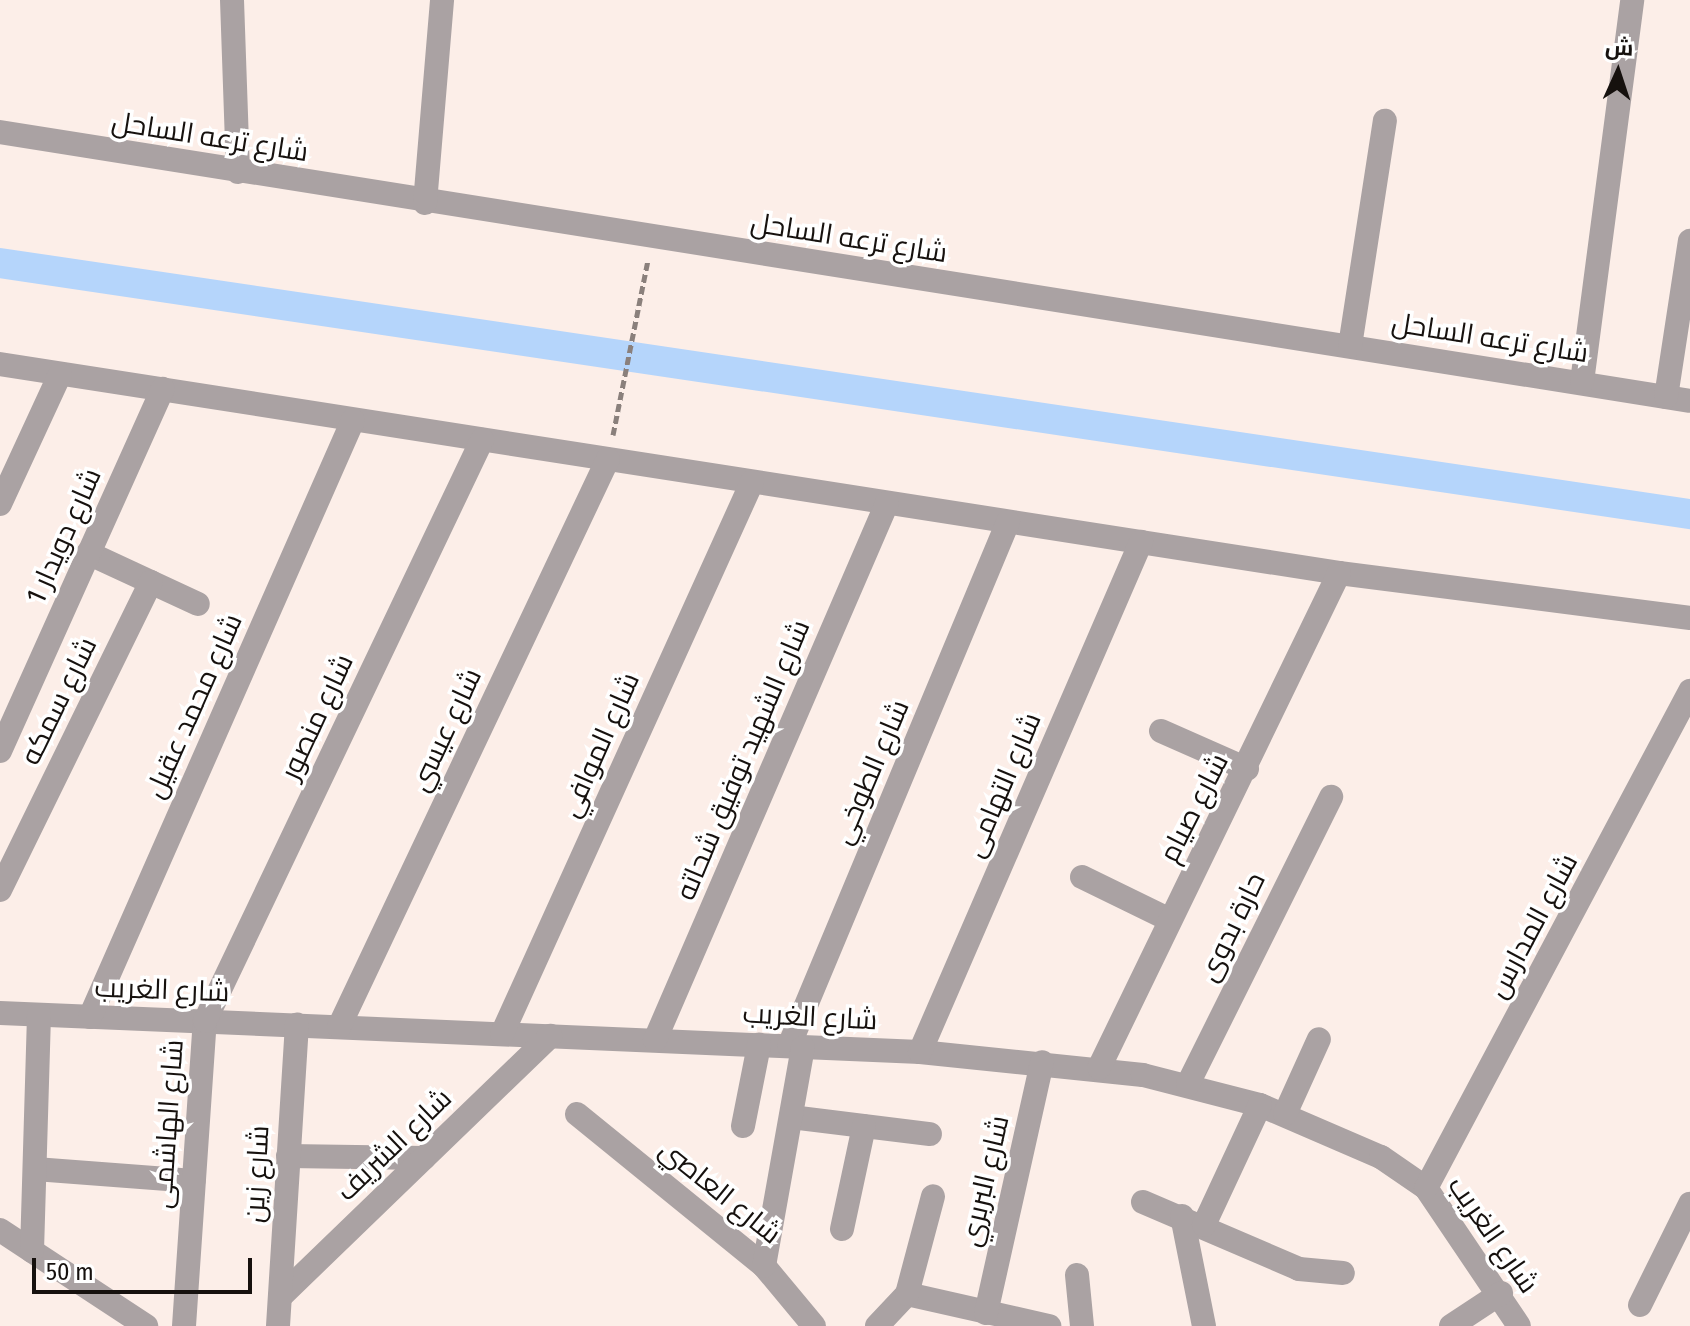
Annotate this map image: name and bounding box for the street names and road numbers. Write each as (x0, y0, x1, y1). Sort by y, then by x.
street label: شارع ترعه الساحل (109, 105, 311, 169)
street label: شارع ترعه الساحل (748, 206, 950, 270)
street label: شارع ترعه الساحل (1389, 306, 1591, 370)
street label: شارع دويدار 1 (19, 463, 109, 609)
street label: شارع محمد عقيل (138, 609, 250, 803)
street label: شارع الشهيد توفيق شحاته (669, 615, 817, 905)
street label: شارع سمكه (14, 632, 104, 770)
street label: شارع منصور (273, 649, 361, 785)
street label: شارع عيسي (403, 663, 489, 797)
street label: شارع الموافي (553, 667, 647, 823)
street label: شارع الطوخي (826, 695, 916, 849)
street label: شارع التهامى (957, 708, 1049, 862)
street label: شارع صيام (1152, 748, 1236, 868)
street label: شارع المدارس (1481, 848, 1585, 1004)
street label: حارة بدوى (1191, 867, 1273, 987)
street label: شارع الغريب (94, 971, 230, 1009)
street label: شارع الغريب (742, 997, 878, 1037)
street label: شارع الهاشمى (145, 1038, 191, 1210)
street label: شارع الشريف (329, 1082, 459, 1208)
street label: شارع البربري (954, 1112, 1016, 1250)
street label: شارع زين (238, 1124, 276, 1224)
street label: شارع العاصي (652, 1133, 788, 1251)
street label: شارع الغريب (1441, 1170, 1545, 1300)

